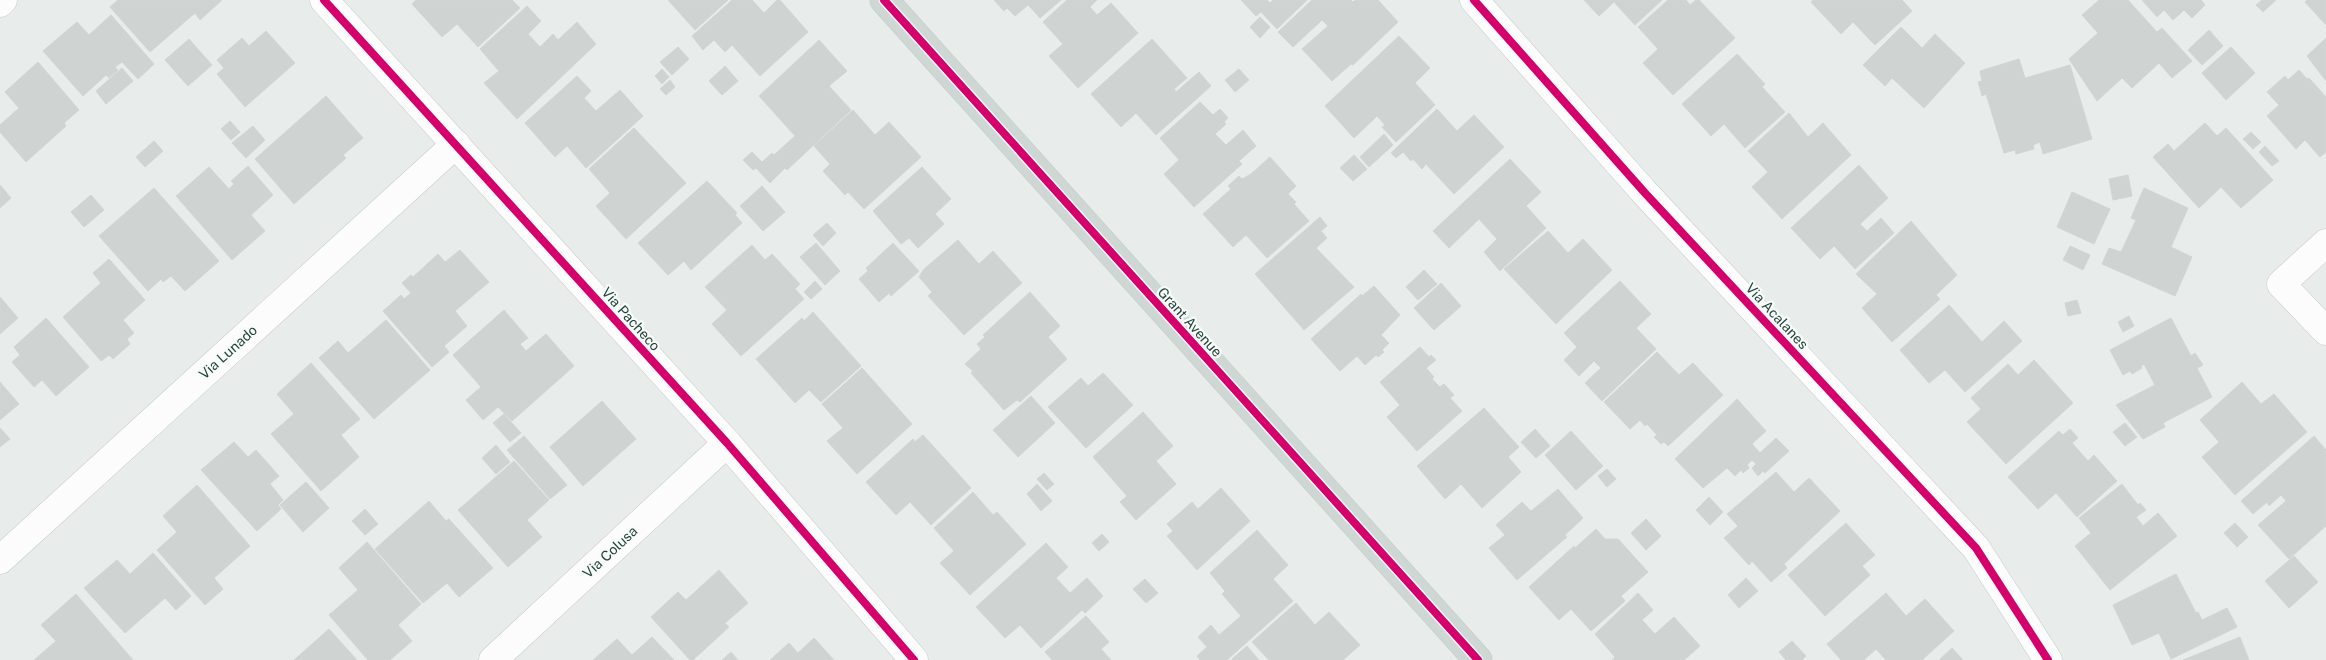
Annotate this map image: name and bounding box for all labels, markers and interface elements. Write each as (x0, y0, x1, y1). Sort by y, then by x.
street label: Via Acalanes (1743, 280, 1811, 352)
street label: Via Pacheco (598, 284, 664, 354)
street label: Grant Avenue (1155, 284, 1225, 360)
street label: Via Lunado (196, 322, 260, 382)
street label: Via Colusa (579, 523, 641, 581)

